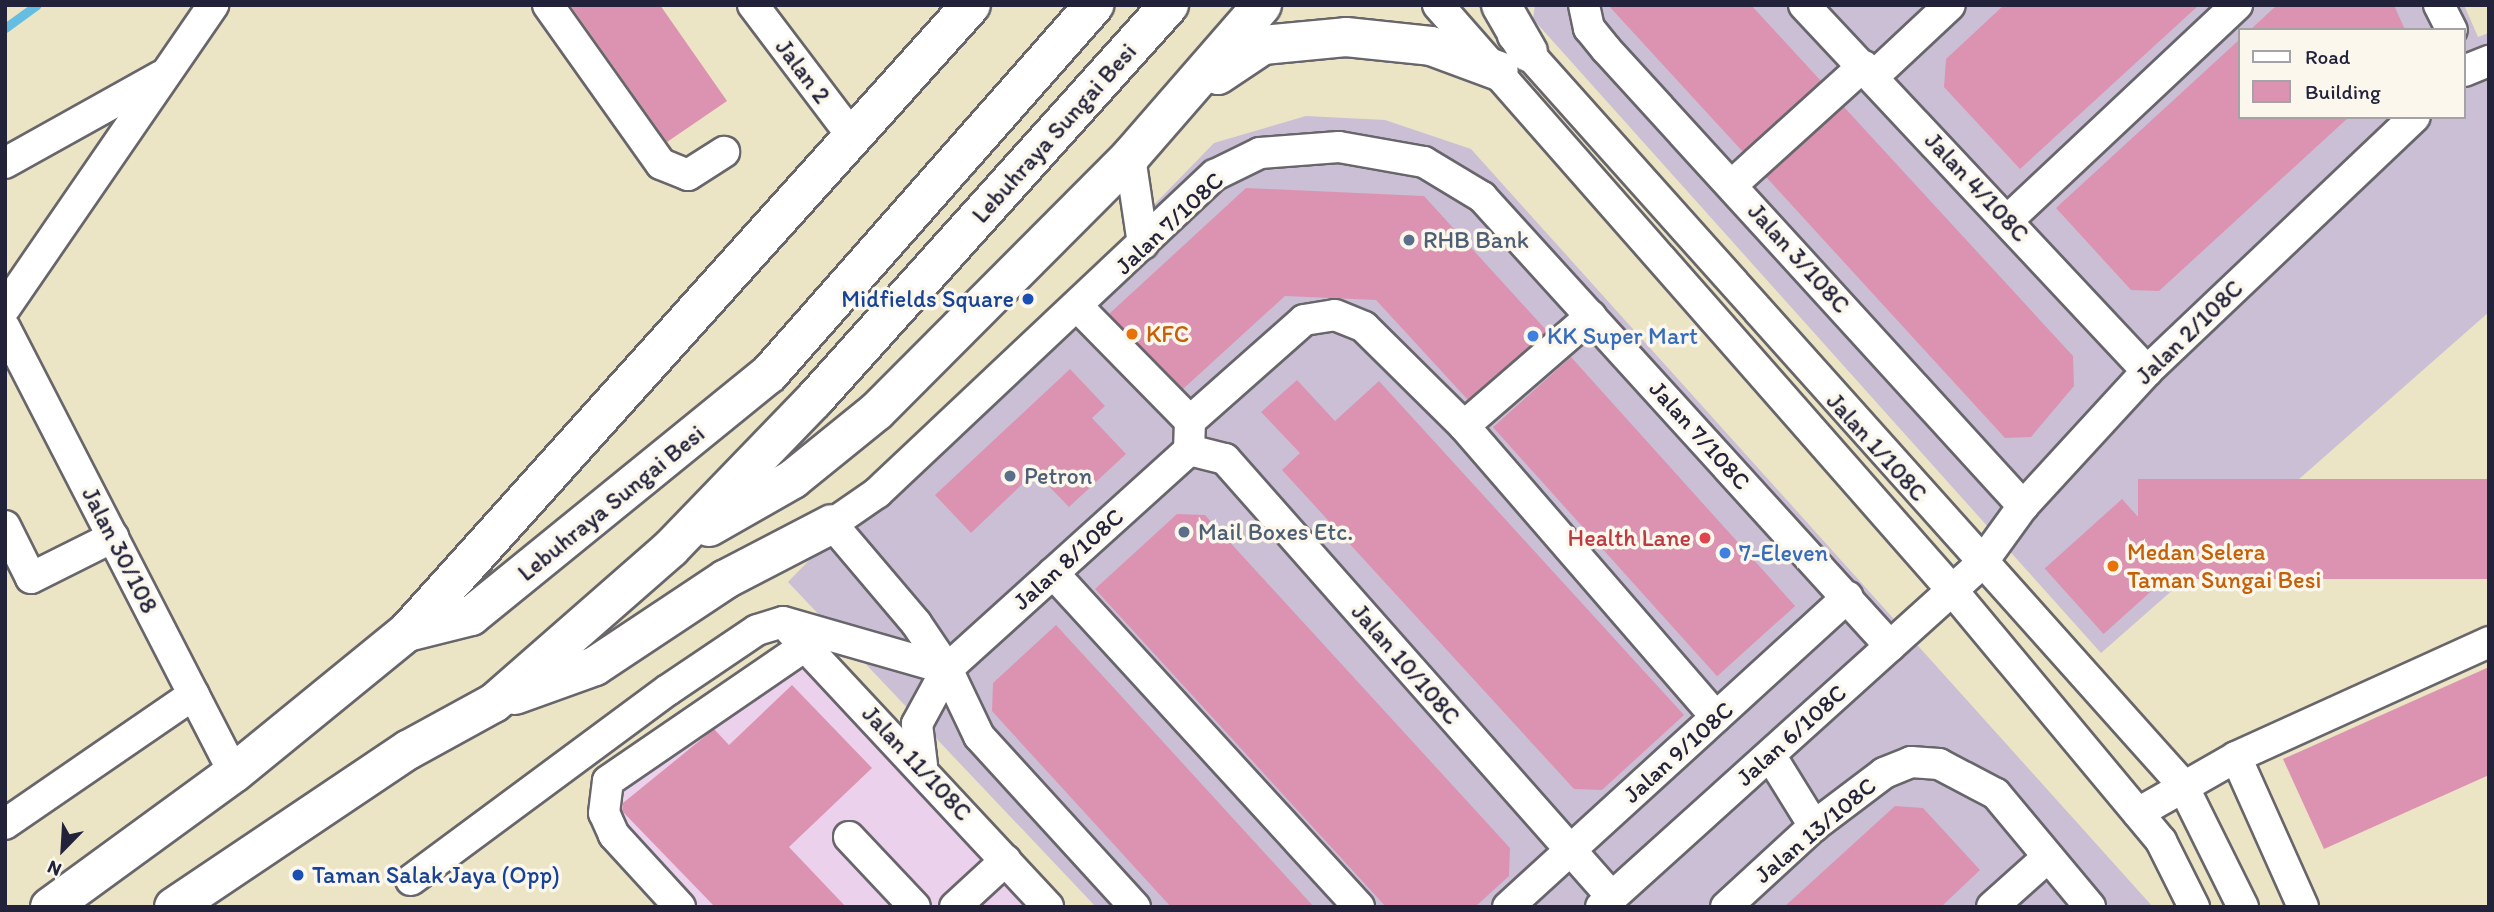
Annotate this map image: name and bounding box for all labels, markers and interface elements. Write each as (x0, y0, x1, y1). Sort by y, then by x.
legend (2238, 28, 2466, 119)
street label: Jalan 2 (769, 33, 837, 109)
street label: Lebuhraya Sungai Besi (966, 37, 1142, 229)
text: Road (2305, 44, 2350, 69)
text: Building (2305, 79, 2381, 104)
street label: Jalan 4/108C (1919, 126, 2035, 248)
street label: Jalan 7/108C (1109, 166, 1229, 280)
street label: Jalan 3/108C (1742, 197, 1856, 319)
place label: RHB Bank (1423, 226, 1529, 254)
marker: RHB Bank (1401, 232, 1417, 248)
street label: Jalan 2/108C (2129, 274, 2249, 390)
place label: Midfields Square (842, 285, 1014, 313)
marker: Midfields Square (1020, 291, 1036, 307)
place label: KFC (1146, 320, 1189, 348)
place label: KK Super Mart (1547, 322, 1698, 350)
marker: KFC (1124, 326, 1140, 342)
marker: KK Super Mart (1525, 328, 1541, 344)
street label: Jalan 7/108C (1643, 374, 1757, 496)
street label: Jalan 1/108C (1821, 387, 1933, 507)
street label: Lebuhraya Sungai Besi (512, 419, 710, 587)
place label: Petron (1024, 462, 1092, 490)
marker: Petron (1002, 468, 1018, 484)
street label: Jalan 30/108 (76, 482, 164, 618)
street label: Jalan 8/108C (1007, 502, 1129, 616)
place label: Mail Boxes Etc. (1198, 518, 1354, 546)
marker: Mail Boxes Etc. (1176, 524, 1192, 540)
place label: Health Lane (1568, 524, 1691, 552)
marker: Health Lane (1697, 530, 1713, 546)
place label: Medan Selera Taman Sungai Besi (2127, 538, 2320, 594)
place label: 7-Eleven (1739, 539, 1828, 567)
marker: 7-Eleven (1717, 545, 1733, 561)
marker: Medan Selera Taman Sungai Besi (2105, 558, 2121, 574)
street label: Jalan 10/108C (1346, 598, 1466, 730)
street label: Jalan 6/108C (1730, 678, 1852, 792)
street label: Jalan 9/108C (1617, 695, 1739, 809)
street label: Jalan 11/108C (856, 699, 978, 827)
street label: Jalan 13/108C (1749, 771, 1881, 889)
north arrow (28, 814, 98, 884)
text: N (44, 856, 65, 882)
place label: Taman Salak Jaya (Opp) (312, 861, 558, 889)
marker: Taman Salak Jaya (Opp) (290, 867, 306, 883)

